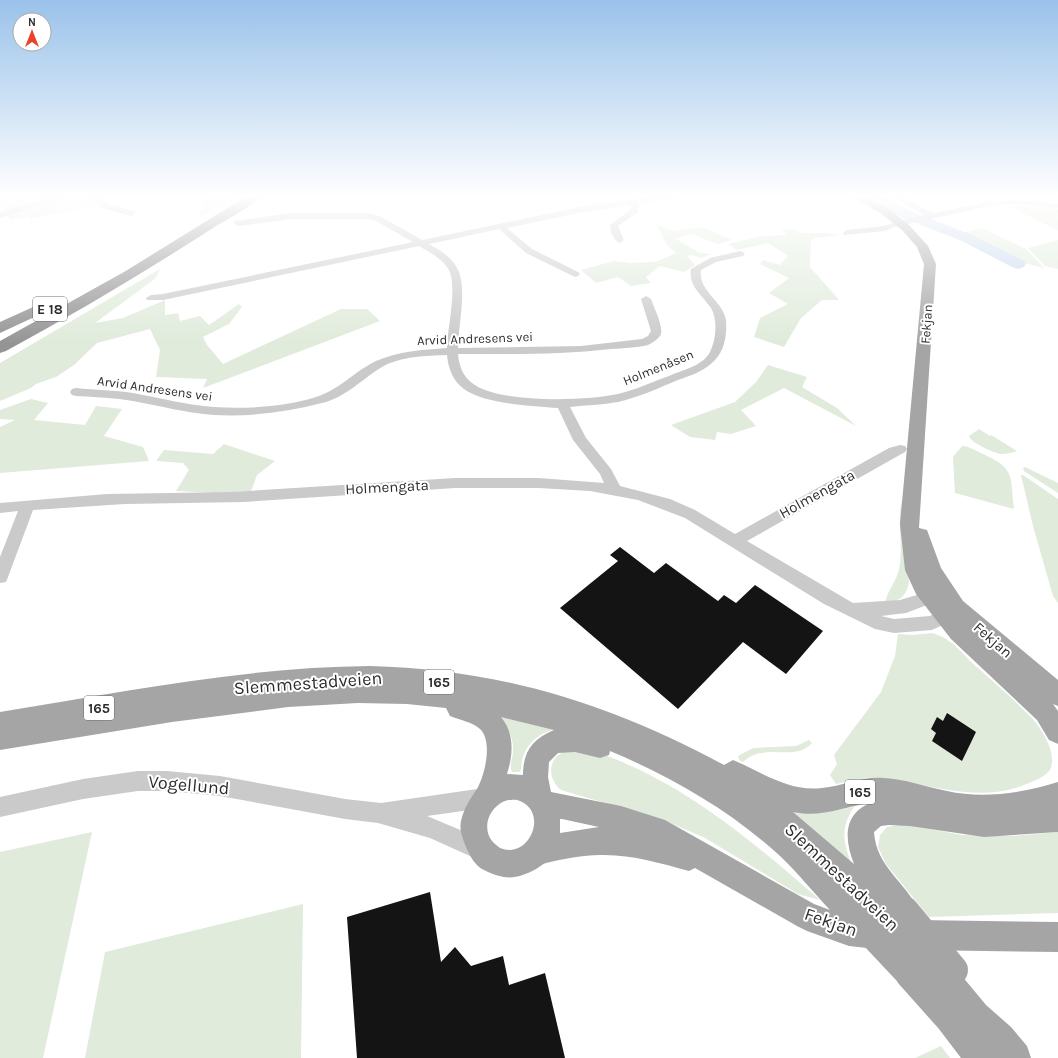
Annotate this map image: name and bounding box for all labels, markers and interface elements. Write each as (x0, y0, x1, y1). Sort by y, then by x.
north arrow (12, 12, 52, 52)
text: N (28, 16, 36, 29)
road number: E 18 (33, 297, 67, 321)
street label: Fekjan (918, 304, 935, 344)
street label: Arvid Andresens vei (417, 329, 533, 348)
street label: Holmenåsen (621, 347, 696, 388)
street label: Arvid Andresens vei (96, 373, 213, 404)
street label: Holmengata (776, 466, 858, 522)
street label: Holmengata (345, 476, 429, 498)
street label: Fekjan (970, 618, 1016, 662)
street label: Slemmestadveien (233, 667, 383, 699)
road number: 165 (424, 670, 454, 694)
road number: 165 (84, 696, 114, 720)
street label: Vogellund (148, 770, 230, 800)
road number: 165 (845, 780, 875, 804)
street label: Slemmestadveien (780, 818, 904, 936)
street label: Fekjan (802, 903, 860, 941)

